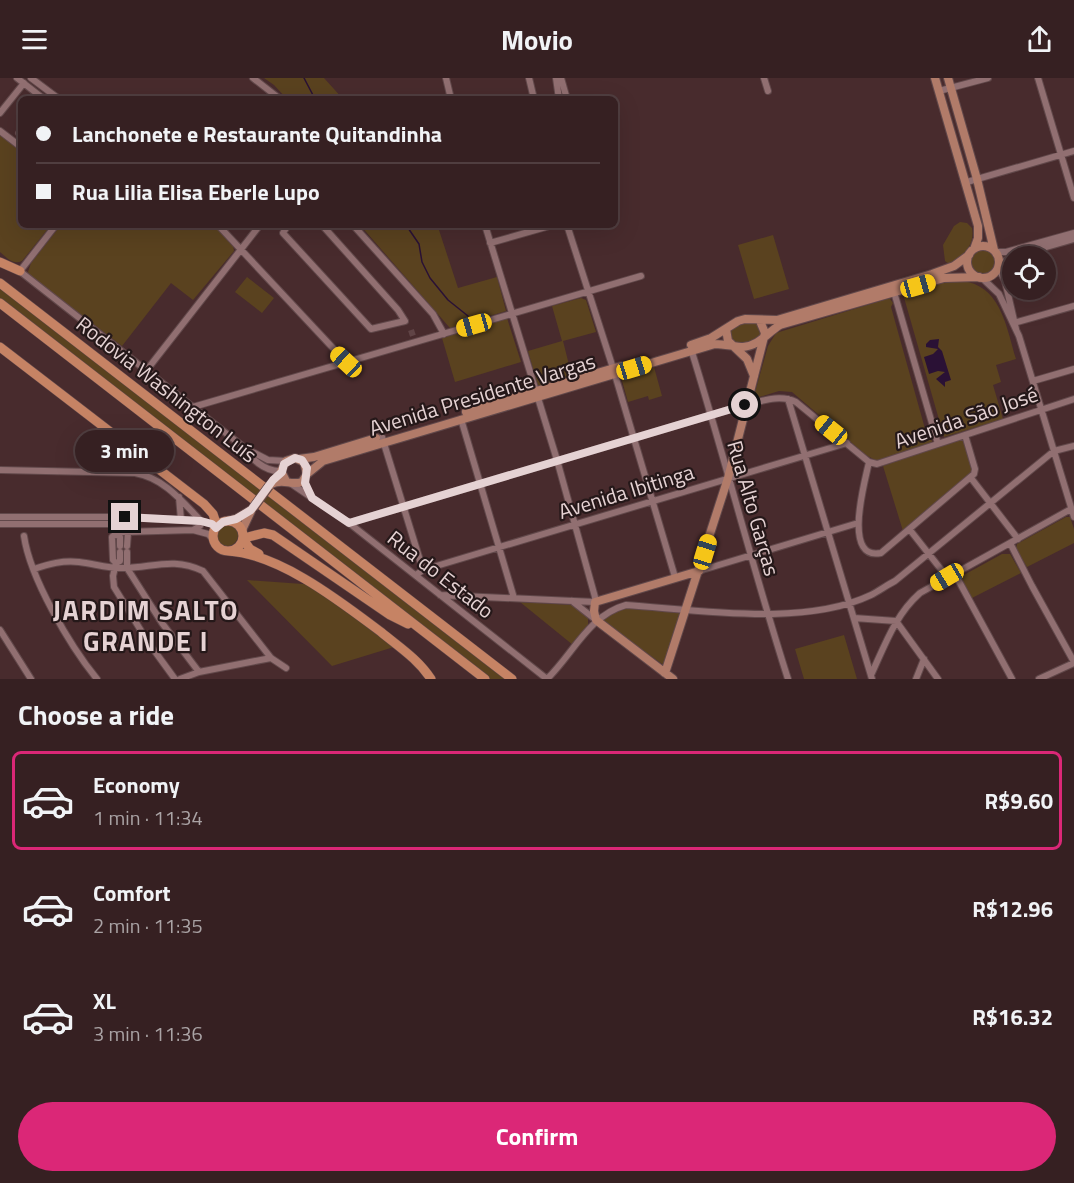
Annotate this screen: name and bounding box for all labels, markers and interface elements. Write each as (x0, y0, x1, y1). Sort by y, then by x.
text: Movio (501, 19, 573, 60)
icon: menu (18, 23, 51, 56)
icon: share (1023, 23, 1056, 56)
text: Lanchonete e Restaurante Quitandinha (72, 117, 442, 151)
text: Rua Lilia Elisa Eberle Lupo (72, 175, 320, 209)
map controls (1002, 246, 1056, 300)
button: locate (1002, 246, 1056, 300)
car (898, 272, 938, 300)
street label: Rodovia Washington Luís (70, 308, 264, 470)
car (454, 311, 494, 339)
car (327, 343, 365, 381)
street label: Avenida Presidente Vargas (365, 344, 599, 444)
car (614, 354, 654, 382)
street label: Avenida São José (890, 377, 1042, 457)
route start (731, 391, 758, 418)
car (811, 412, 851, 448)
callout: 3 min (76, 430, 174, 472)
text: 3 min (100, 435, 149, 466)
street label: Rua Alto Garças (719, 437, 789, 579)
street label: Avenida Ibitinga (554, 455, 698, 527)
route end (111, 503, 138, 530)
street label: Rua do Estado (381, 522, 501, 626)
car (691, 532, 719, 572)
car (927, 560, 967, 594)
district label: JARDIM SALTO GRANDE I (53, 589, 239, 661)
text: Choose a ride (18, 694, 174, 735)
text: Economy (93, 768, 180, 802)
icon: car (21, 774, 75, 828)
text: R$9.60 (984, 784, 1053, 818)
text: 1 min · 11:34 (93, 802, 203, 833)
text: Comfort (93, 876, 171, 910)
icon: car (21, 882, 75, 936)
text: R$12.96 (972, 892, 1053, 926)
text: 2 min · 11:35 (93, 910, 203, 941)
text: XL (93, 984, 116, 1018)
icon: car (21, 990, 75, 1044)
text: R$16.32 (972, 1000, 1053, 1034)
text: 3 min · 11:36 (93, 1018, 203, 1049)
button: Confirm (18, 1102, 1056, 1171)

